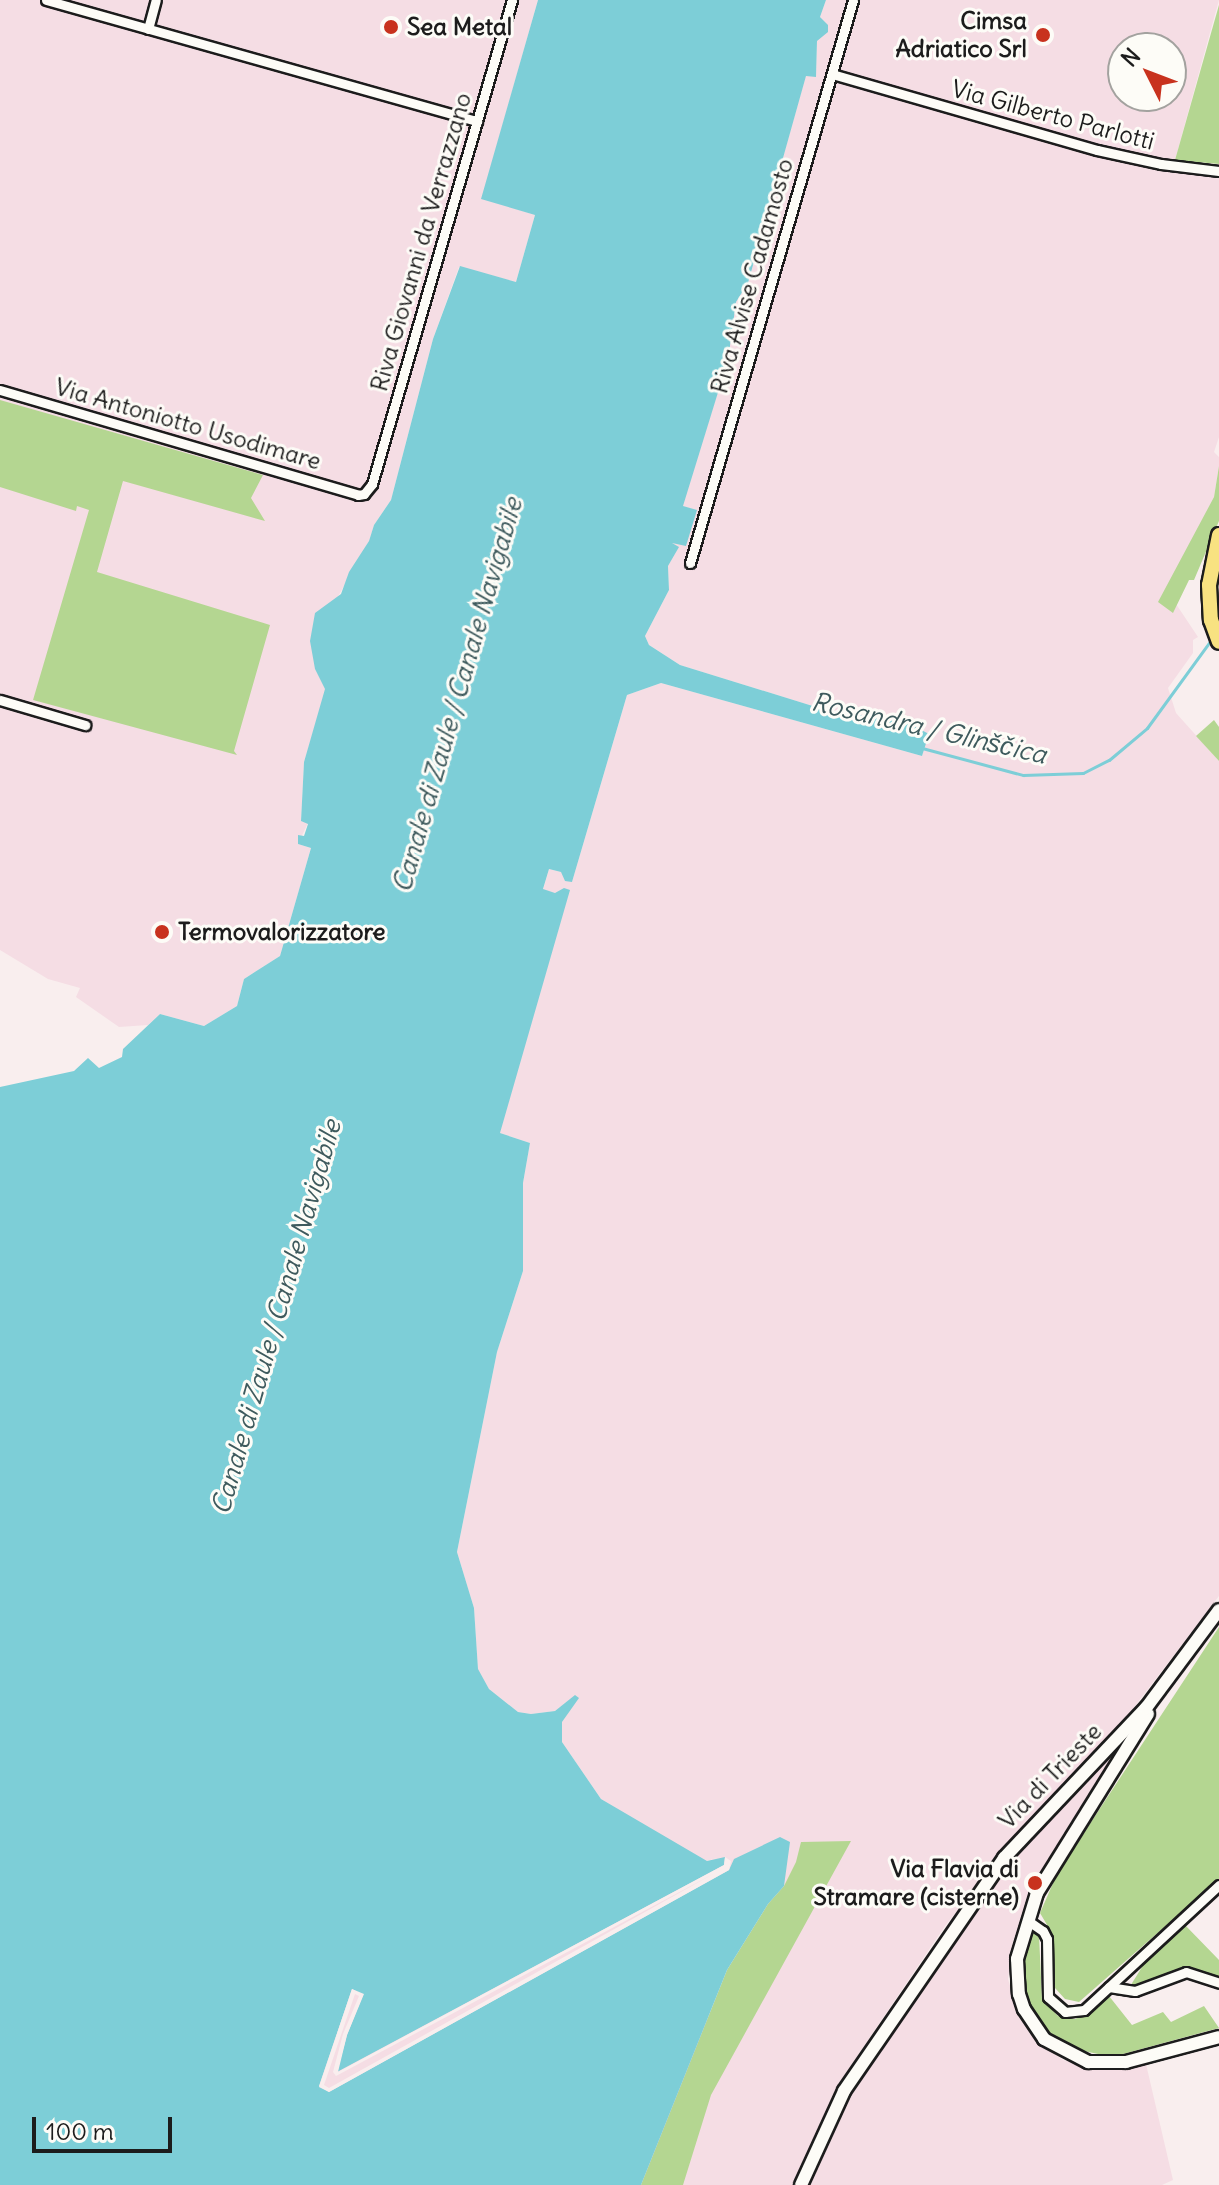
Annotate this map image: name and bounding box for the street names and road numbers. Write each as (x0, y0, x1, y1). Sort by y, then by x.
street label: Via Gilberto Parlotti (948, 74, 1158, 156)
street label: Riva Giovanni da Verrazzano (365, 89, 477, 395)
street label: Riva Alvise Cadamosto (705, 155, 799, 397)
street label: Via Antoniotto Usodimare (52, 372, 324, 476)
street label: Via di Trieste (993, 1717, 1107, 1835)

